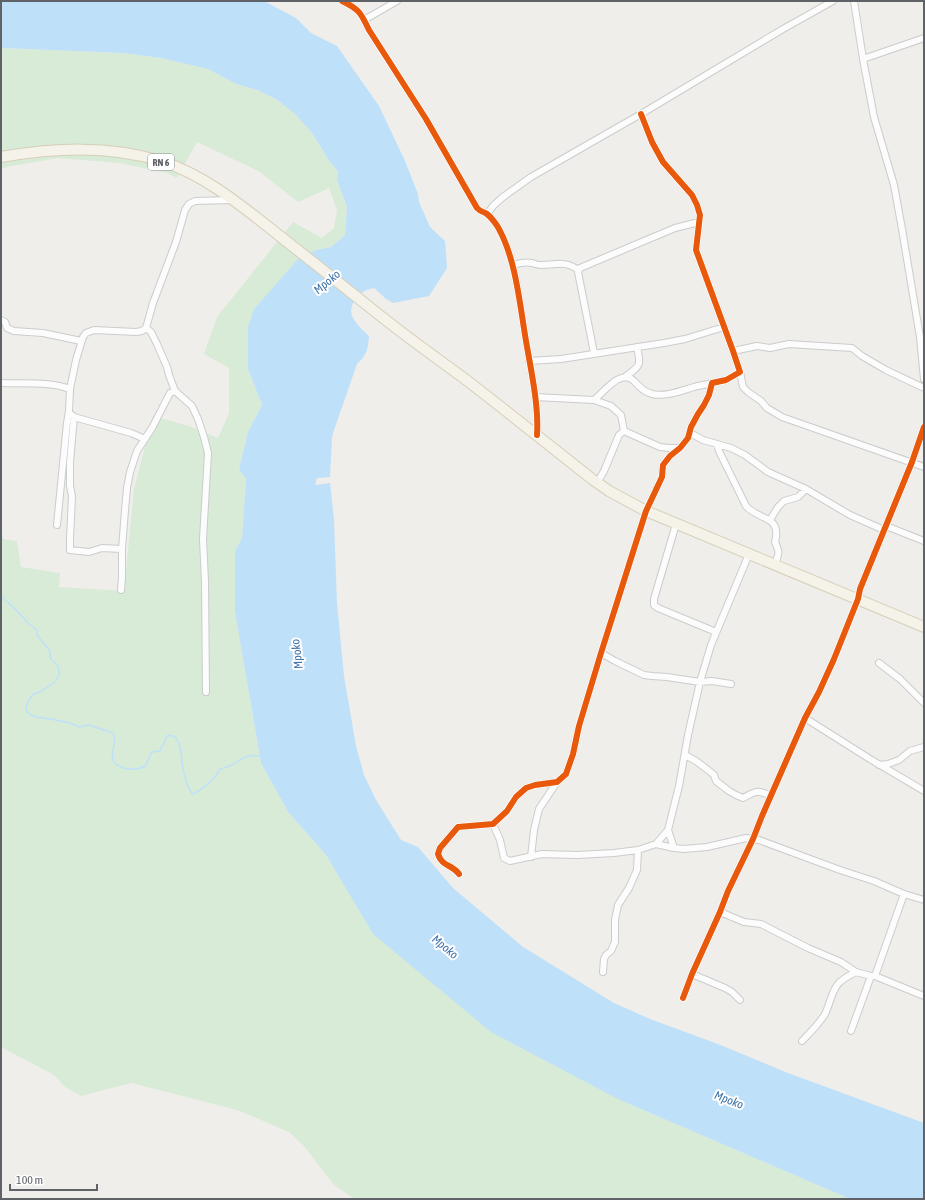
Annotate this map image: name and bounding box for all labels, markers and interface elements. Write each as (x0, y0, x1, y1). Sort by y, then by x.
road number: RN 6 (148, 154, 174, 170)
water label: Mpoko (311, 267, 343, 297)
water label: Mpoko (288, 638, 306, 670)
water label: Mpoko (429, 932, 461, 962)
water label: Mpoko (712, 1088, 746, 1112)
scale bar (10, 1166, 97, 1192)
text: 100 m (16, 1173, 43, 1187)

